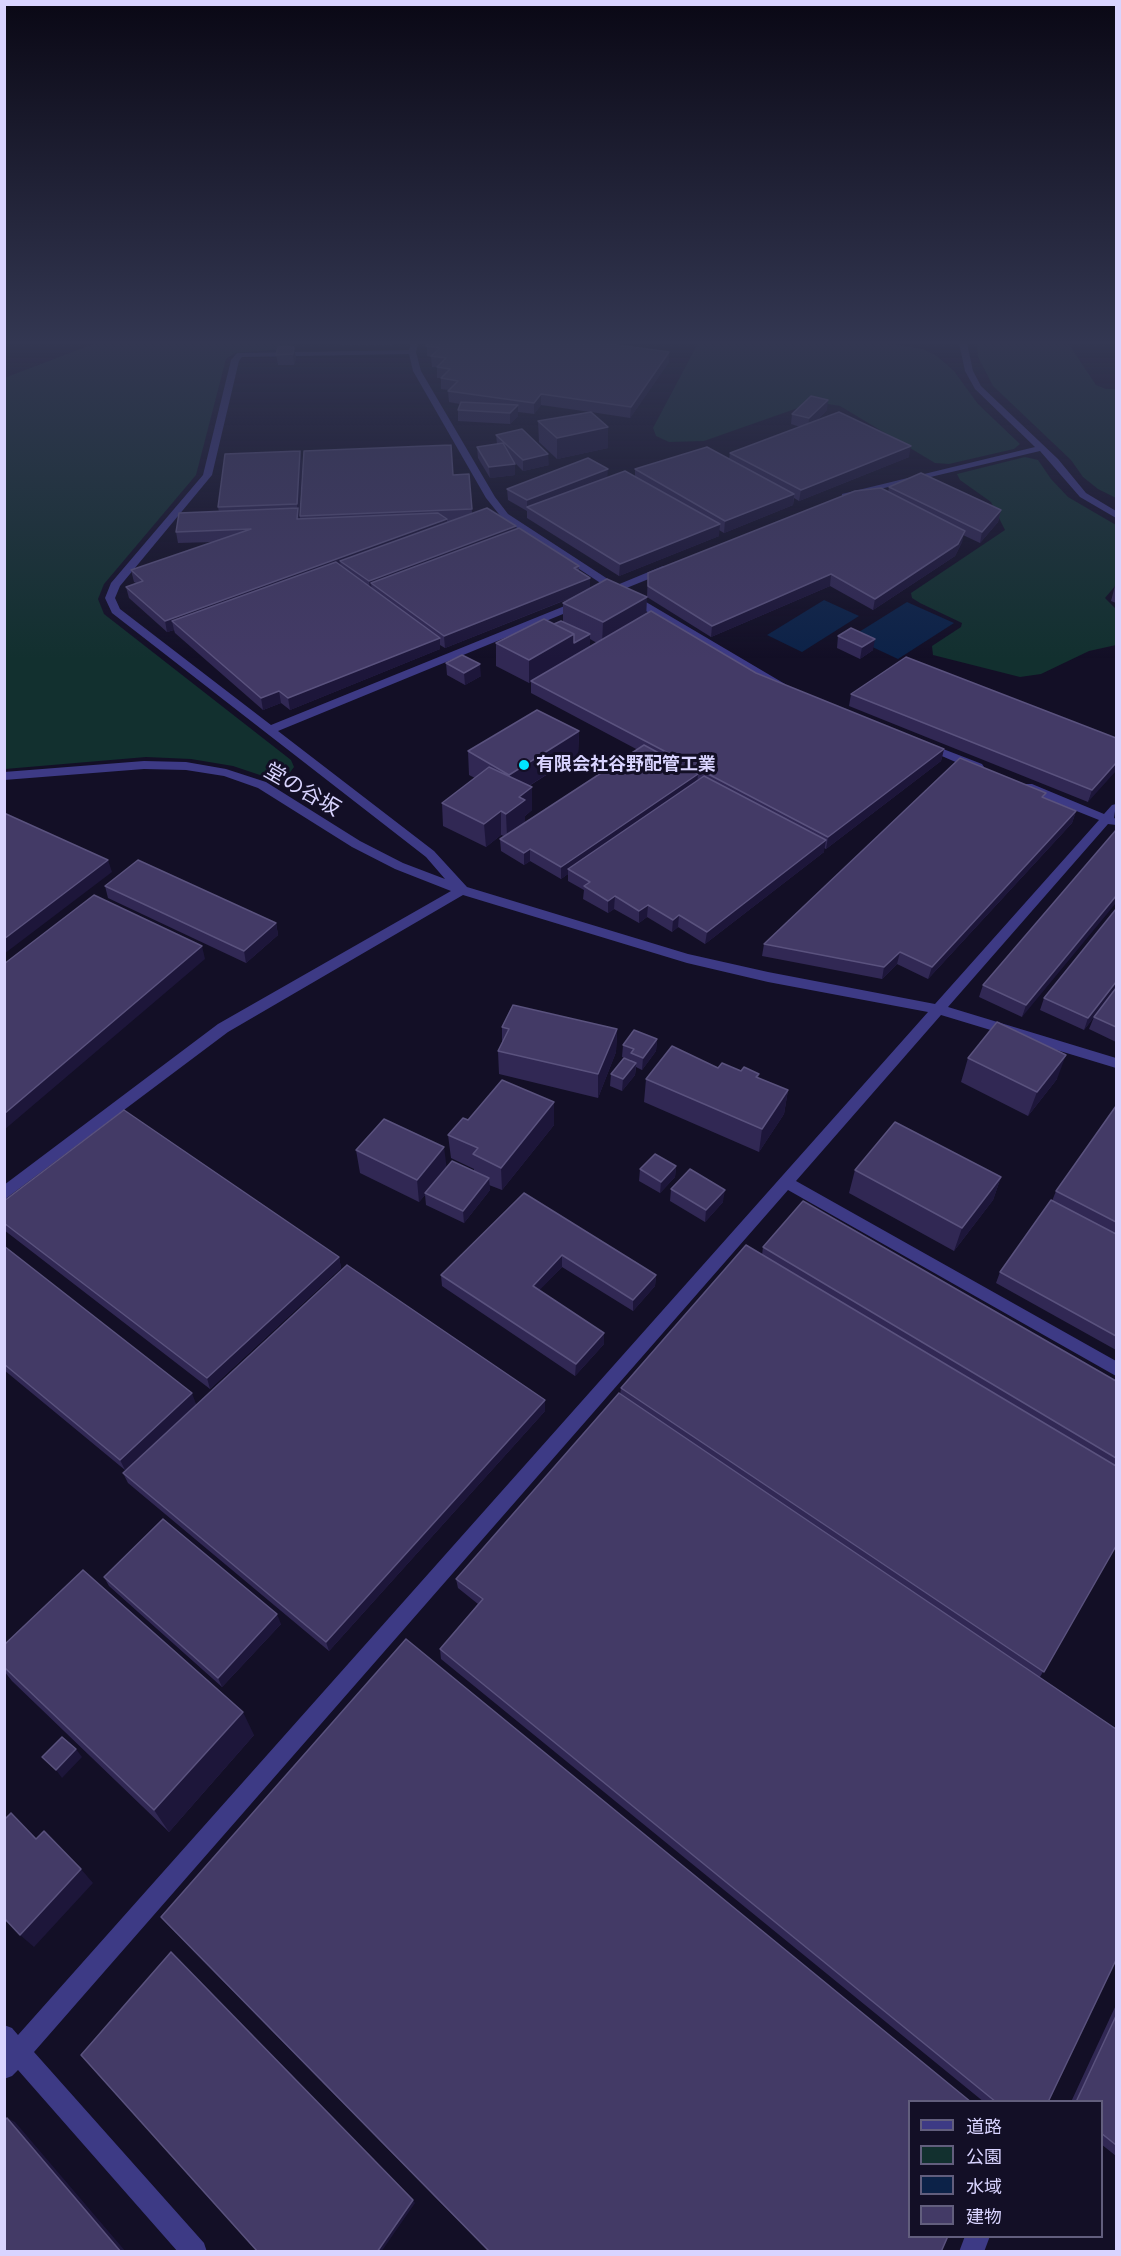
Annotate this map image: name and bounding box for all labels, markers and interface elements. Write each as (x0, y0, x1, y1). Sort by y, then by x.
place label: 有限会社谷野配管工業 (536, 754, 716, 776)
street label: 堂の谷坂 (259, 758, 345, 822)
marker: 有限会社谷野配管工業 (517, 758, 531, 772)
legend (908, 2100, 1103, 2238)
text: 道路 (966, 2119, 1002, 2137)
text: 公園 (966, 2149, 1002, 2167)
text: 水域 (966, 2179, 1002, 2197)
text: 建物 (966, 2209, 1002, 2227)

